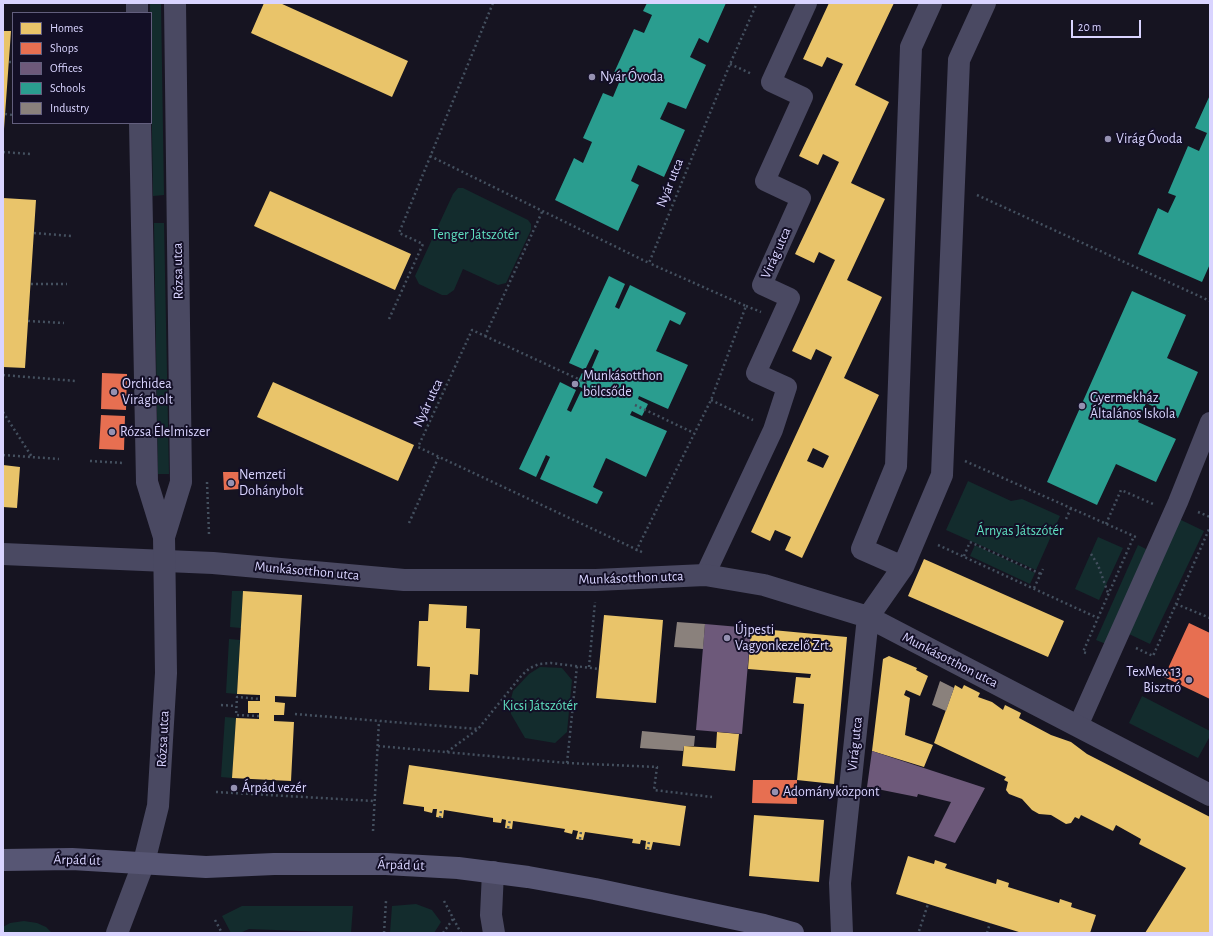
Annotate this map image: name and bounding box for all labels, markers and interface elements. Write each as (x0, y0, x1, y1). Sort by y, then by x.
legend (12, 12, 152, 124)
scale bar (1073, 12, 1143, 38)
text: 20 m (1078, 21, 1101, 33)
text: Homes (50, 22, 83, 34)
text: Shops (50, 42, 78, 54)
text: Offices (50, 62, 83, 74)
place label: Nyár Óvoda (600, 69, 663, 85)
marker: Nyár Óvoda (587, 72, 597, 82)
text: Schools (50, 82, 85, 94)
text: Industry (50, 102, 89, 114)
place label: Virág Óvoda (1116, 131, 1182, 147)
marker: Virág Óvoda (1103, 134, 1113, 144)
street label: Nyár utca (653, 156, 687, 210)
street label: Virág utca (757, 225, 795, 281)
park label: Tenger Játszótér (431, 227, 519, 243)
street label: Rózsa utca (169, 242, 187, 300)
place label: Munkásotthon bölcsőde (583, 368, 663, 400)
place label: Orchidea Virágbolt (122, 376, 173, 408)
street label: Nyár utca (410, 376, 446, 430)
marker: Munkásotthon bölcsőde (570, 379, 580, 389)
marker: Orchidea Virágbolt (109, 387, 119, 397)
place label: Gyermekház Általános Iskola (1090, 390, 1175, 422)
marker: Gyermekház Általános Iskola (1077, 401, 1087, 411)
place label: Rózsa Élelmiszer (120, 424, 210, 440)
marker: Rózsa Élelmiszer (107, 427, 117, 437)
place label: Nemzeti Dohánybolt (239, 467, 303, 500)
marker: Nemzeti Dohánybolt (226, 478, 236, 488)
park label: Árnyas Játszótér (976, 523, 1064, 539)
street label: Munkásotthon utca (254, 558, 360, 584)
street label: Munkásotthon utca (578, 568, 684, 588)
place label: Újpesti Vagyonkezelő Zrt. (735, 622, 832, 654)
street label: Munkásotthon utca (899, 629, 1001, 691)
marker: Újpesti Vagyonkezelő Zrt. (722, 633, 732, 643)
place label: TexMex 13 Bisztró (1126, 664, 1181, 696)
marker: TexMex 13 Bisztró (1184, 675, 1194, 685)
park label: Kicsi Játszótér (502, 698, 578, 714)
street label: Rózsa utca (153, 710, 173, 768)
street label: Virág utca (844, 716, 866, 772)
place label: Árpád vezér (242, 780, 306, 796)
marker: Árpád vezér (229, 783, 239, 793)
place label: Adományközpont (783, 784, 879, 800)
marker: Adományközpont (770, 787, 780, 797)
street label: Árpád út (53, 851, 101, 869)
street label: Árpád út (377, 856, 425, 874)

